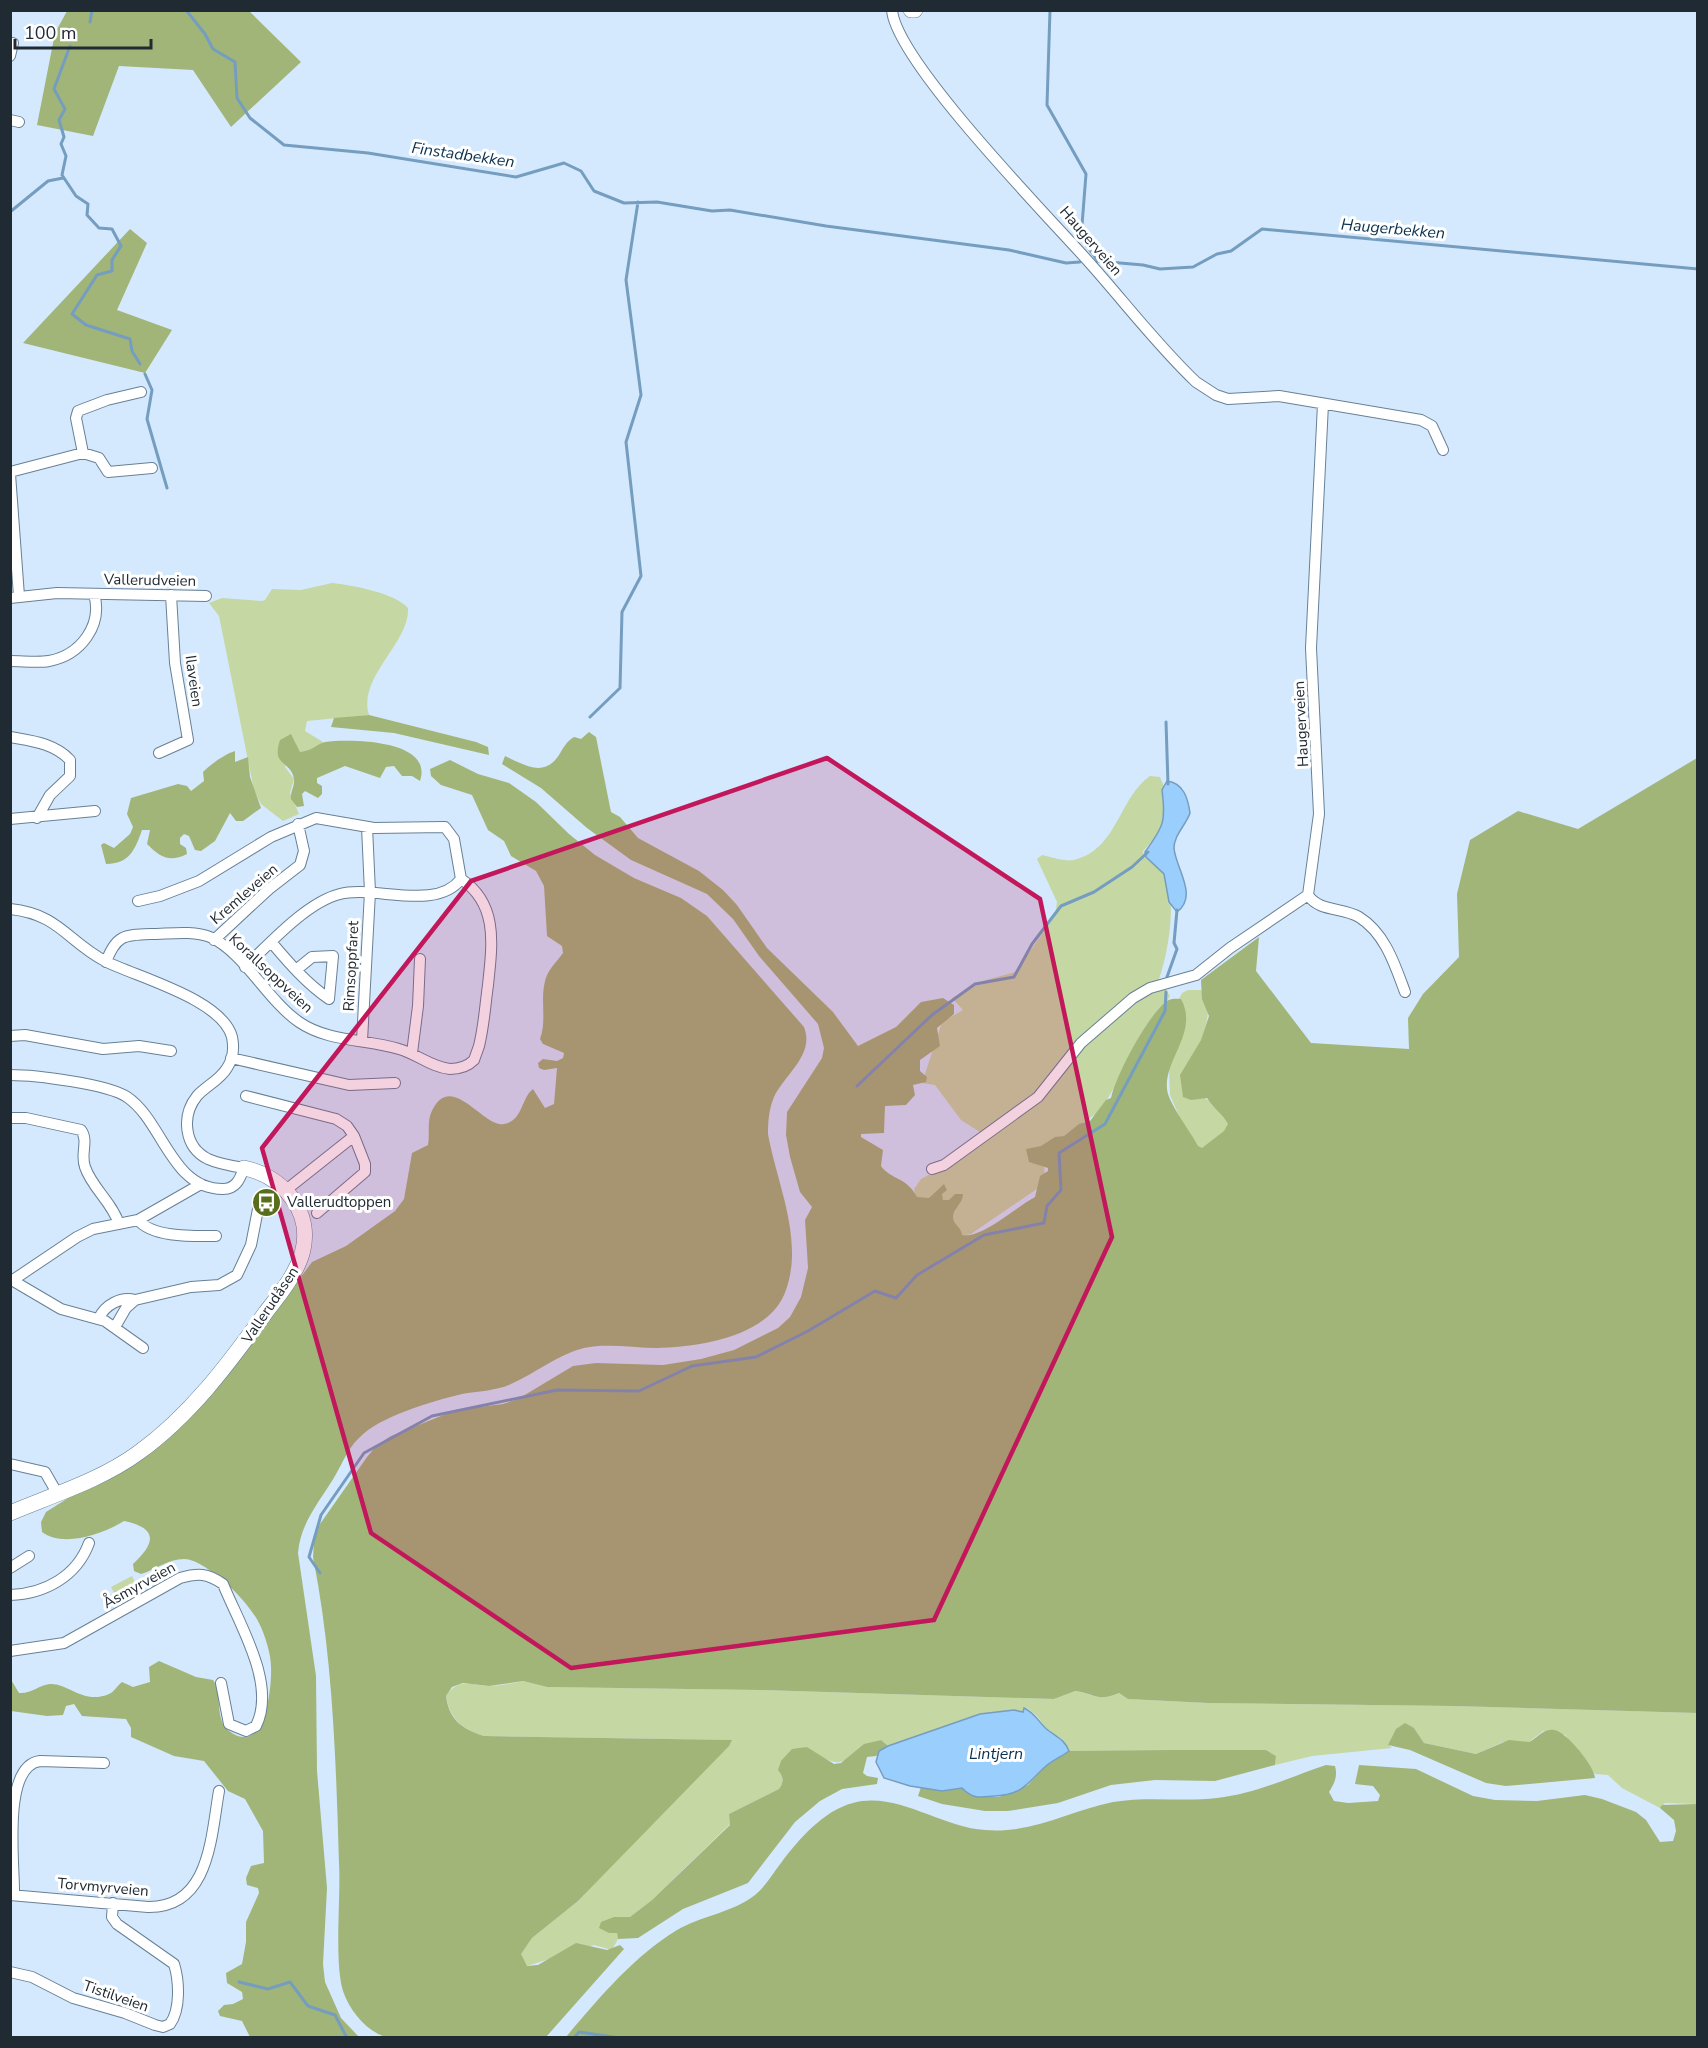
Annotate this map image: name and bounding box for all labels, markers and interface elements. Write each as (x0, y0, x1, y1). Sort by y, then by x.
scale bar (15, 12, 152, 50)
text: 100 m (24, 21, 76, 45)
water label: Finstadbekken (410, 137, 516, 173)
street label: Haugerveien (1055, 202, 1127, 280)
water label: Haugerbekken (1340, 213, 1446, 245)
street label: Vallerudveien (103, 569, 196, 591)
street label: Ilaveien (180, 654, 208, 708)
street label: Haugerveien (1289, 681, 1313, 767)
street label: Kremleveien (206, 859, 282, 929)
street label: Rimsoppfaret (339, 919, 363, 1012)
street label: Korallsoppveien (225, 929, 317, 1017)
bus stop icon: Vallerudtoppen (250, 1186, 282, 1218)
place label: Vallerudtoppen (286, 1192, 391, 1212)
street label: Vallerudåsen (236, 1263, 303, 1348)
street label: Åsmyrveien (99, 1556, 179, 1613)
water label: Lintjern (969, 1743, 1023, 1765)
street label: Torvmyrveien (56, 1873, 150, 1901)
street label: Tistilveien (80, 1975, 152, 2017)

